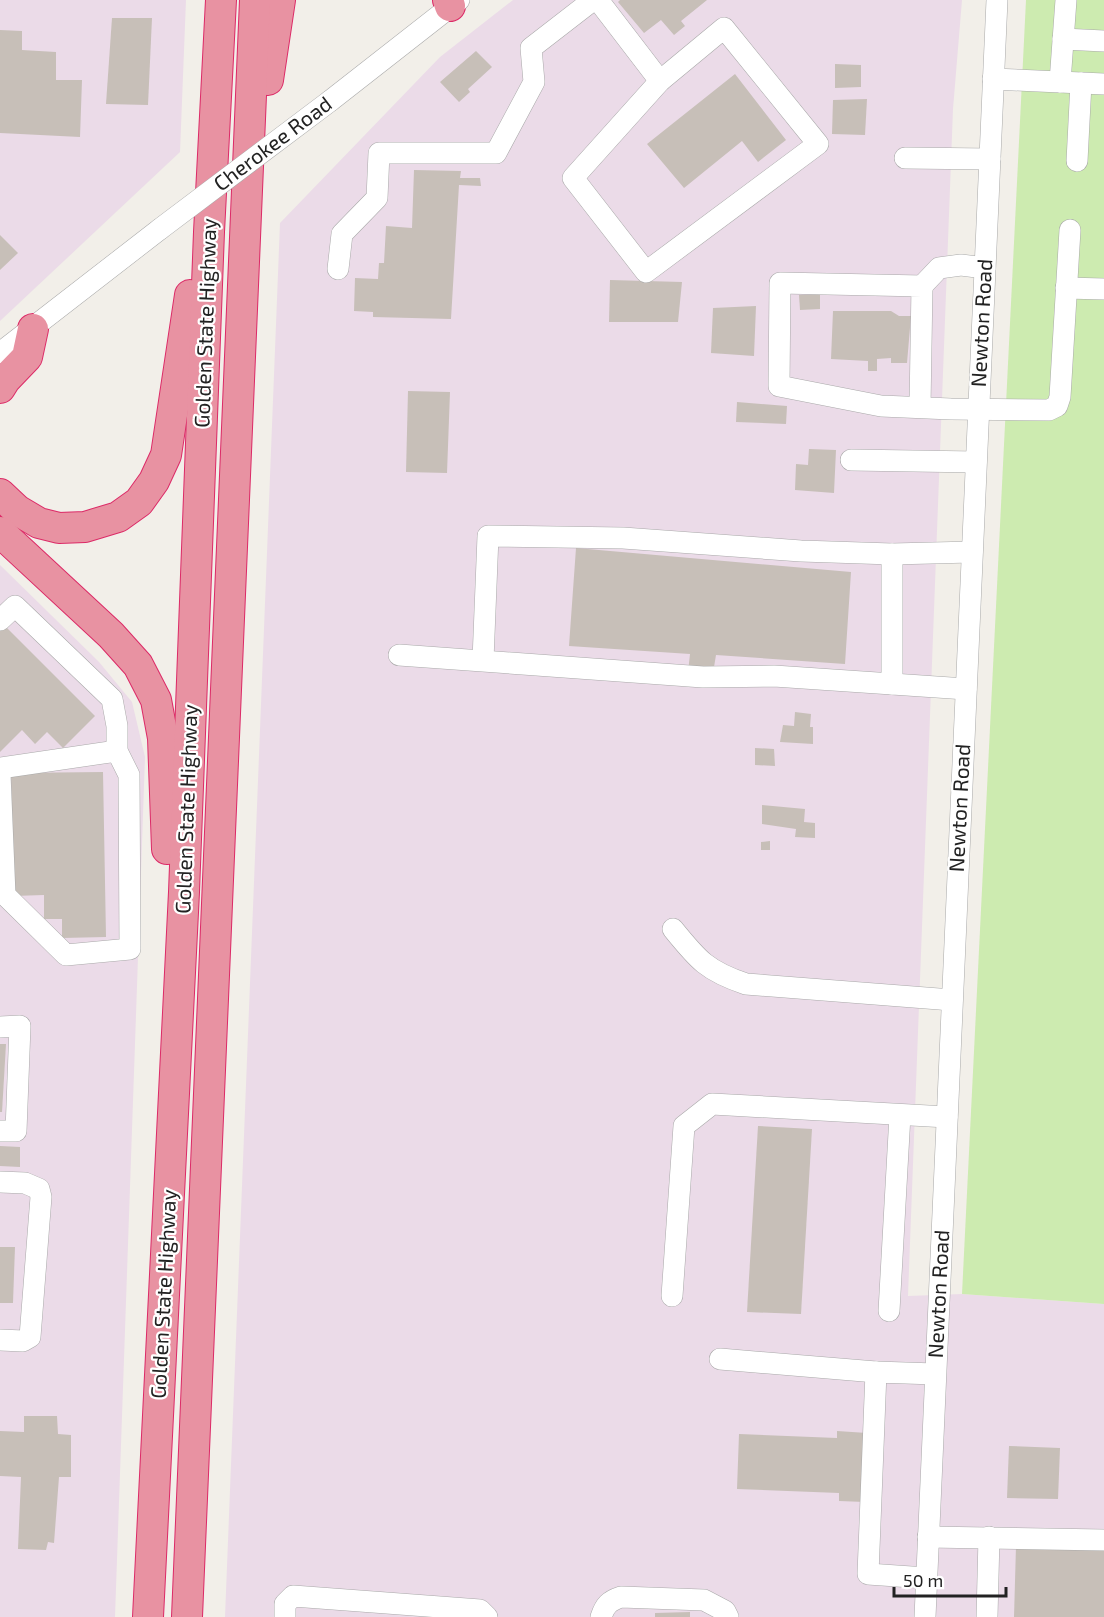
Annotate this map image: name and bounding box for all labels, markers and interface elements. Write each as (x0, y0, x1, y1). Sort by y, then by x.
street label: Cherokee Road (208, 90, 336, 195)
street label: Golden State Highway (188, 218, 221, 428)
street label: Newton Road (965, 258, 996, 388)
street label: Golden State Highway (169, 704, 202, 914)
street label: Newton Road (943, 743, 974, 873)
street label: Golden State Highway (145, 1189, 180, 1399)
street label: Newton Road (922, 1229, 953, 1359)
scale bar (894, 1560, 1006, 1598)
text: 50 m (903, 1569, 943, 1591)

